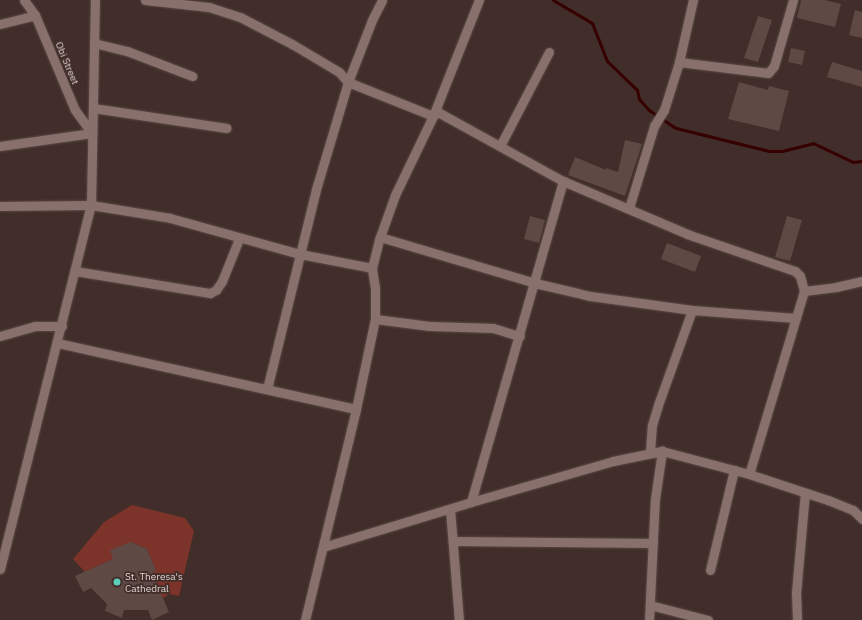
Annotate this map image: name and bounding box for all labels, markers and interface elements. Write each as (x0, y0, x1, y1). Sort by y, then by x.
street label: Obi Street (53, 40, 81, 86)
place label: St. Theresa's Cathedral (125, 570, 183, 594)
marker: St. Theresa's Cathedral (112, 577, 122, 587)

